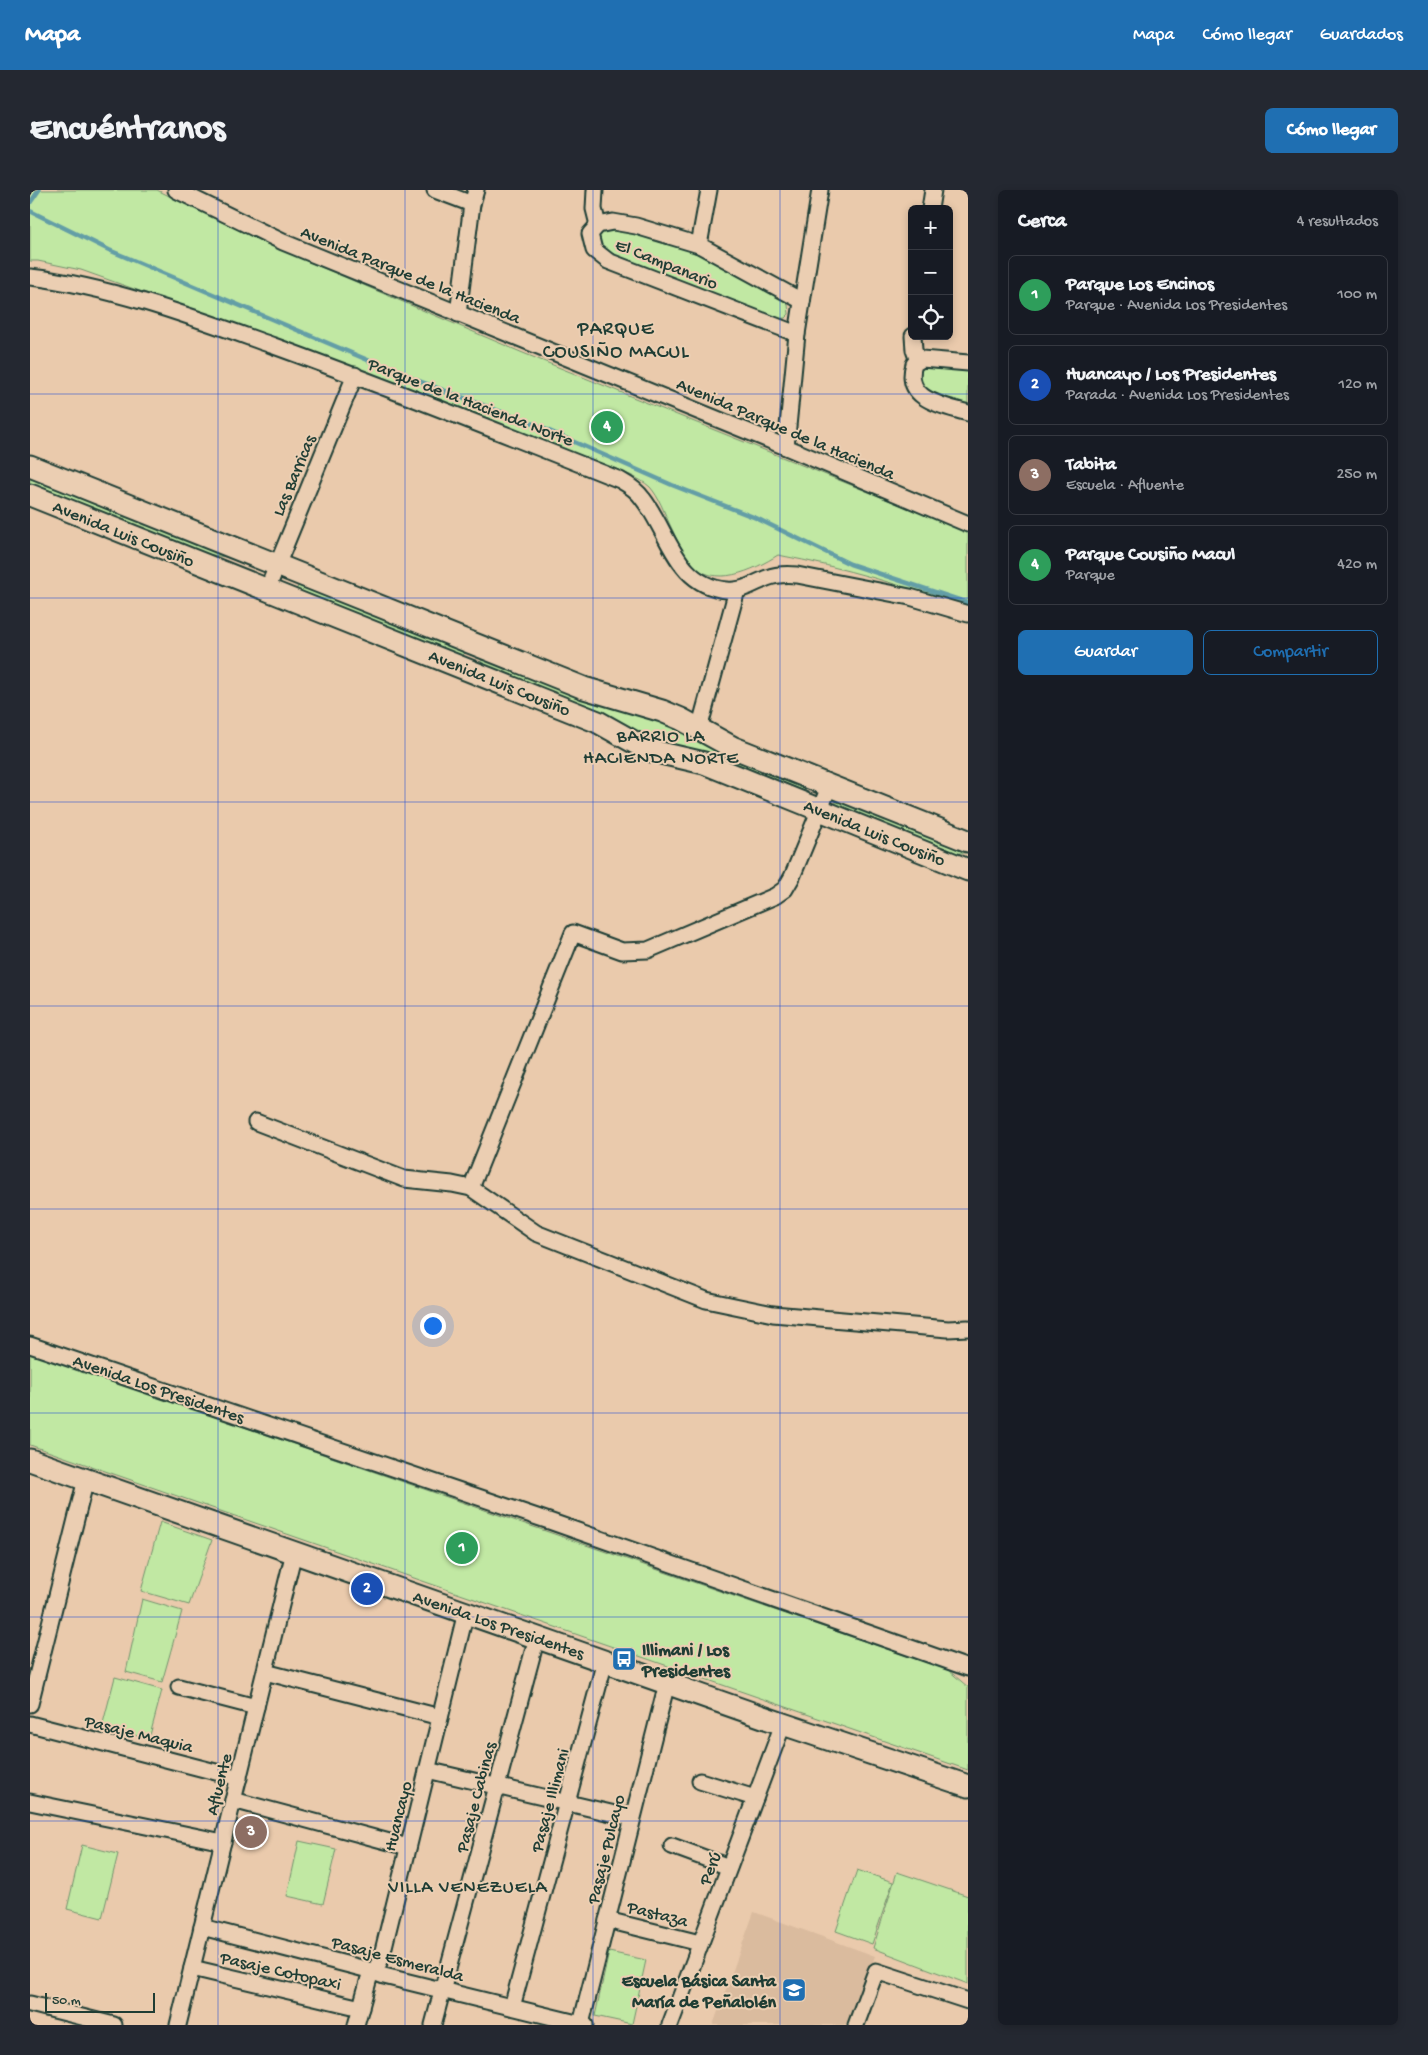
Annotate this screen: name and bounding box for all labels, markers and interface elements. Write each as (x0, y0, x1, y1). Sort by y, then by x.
text: Mapa (25, 21, 80, 50)
text: Mapa (1133, 25, 1174, 46)
text: Cómo llegar (1202, 25, 1292, 46)
text: Guardados (1320, 25, 1403, 46)
button: Cómo llegar (1265, 108, 1398, 153)
text: Encuéntranos (30, 110, 225, 151)
map controls (908, 205, 953, 340)
button: + (908, 205, 953, 250)
text: Cerca (1018, 210, 1066, 235)
text: 4 resultados (1297, 213, 1378, 232)
street label: Avenida Parque de la Hacienda (297, 223, 524, 330)
street label: El Campanario (612, 235, 721, 295)
button: − (908, 250, 953, 295)
text: Parque Los Encinos (1066, 274, 1214, 297)
text: 1 (1032, 286, 1038, 305)
text: 100 m (1337, 286, 1377, 305)
button: locate (908, 295, 953, 340)
text: Parque · Avenida Los Presidentes (1066, 297, 1287, 316)
district label: PARQUE COUSIÑO MACUL (543, 319, 689, 365)
street label: Parque de la Hacienda Norte (363, 354, 576, 453)
text: Huancayo / Los Presidentes (1066, 364, 1276, 387)
street label: Avenida Parque de la Hacienda (673, 375, 898, 486)
text: 2 (1031, 376, 1039, 395)
text: 120 m (1338, 376, 1377, 395)
text: Parada · Avenida Los Presidentes (1066, 387, 1289, 406)
pin: 4 (591, 408, 623, 446)
street label: Las Barricas (269, 431, 322, 520)
text: Tabita (1066, 454, 1116, 477)
text: 3 (1031, 466, 1039, 485)
text: 250 m (1337, 466, 1377, 485)
text: Escuela · Afluente (1066, 477, 1184, 496)
street label: Avenida Luis Cousiño (49, 497, 197, 573)
text: Parque Cousiño Macul (1066, 544, 1235, 567)
text: 4 (1031, 556, 1039, 575)
text: 420 m (1337, 556, 1377, 575)
text: Parque (1066, 567, 1115, 586)
button: Guardar (1018, 630, 1193, 675)
button: Compartir (1203, 630, 1378, 675)
street label: Avenida Luis Cousiño (425, 646, 573, 722)
district label: BARRIO LA HACIENDA NORTE (583, 726, 739, 771)
street label: Avenida Luis Cousiño (800, 796, 948, 872)
your location (420, 1313, 446, 1339)
street label: Avenida Los Presidentes (70, 1351, 248, 1430)
pin: 1 (446, 1529, 478, 1567)
pin: 2 (351, 1570, 383, 1608)
street label: Avenida Los Presidentes (410, 1587, 588, 1666)
place label: Illimani / Los Presidentes (641, 1641, 731, 1683)
bus stop icon: Illimani / Los Presidentes (611, 1646, 637, 1672)
street label: Pasaje Maquia (81, 1712, 196, 1759)
street label: Pasaje Cabinas (452, 1739, 503, 1856)
street label: Pasaje Illimani (527, 1746, 575, 1856)
street label: Afluente (203, 1751, 238, 1818)
street label: Huancayo (381, 1779, 418, 1854)
street label: Pasaje Pulcayo (583, 1793, 631, 1907)
pin: 3 (235, 1813, 267, 1851)
street label: Perú (695, 1849, 727, 1889)
district label: VILLA VENEZUELA (387, 1877, 549, 1900)
street label: Pastaza (624, 1898, 691, 1933)
street label: Pasaje Esmeralda (328, 1932, 467, 1988)
street label: Pasaje Cotopaxi (217, 1948, 343, 1997)
place label: Escuela Básica Santa María de Peñalolén (622, 1972, 777, 2014)
school or university icon: Escuela Básica Santa María de Peñalolén (781, 1977, 807, 2003)
scale bar (45, 1990, 155, 2013)
text: 50 m (52, 1993, 81, 2010)

